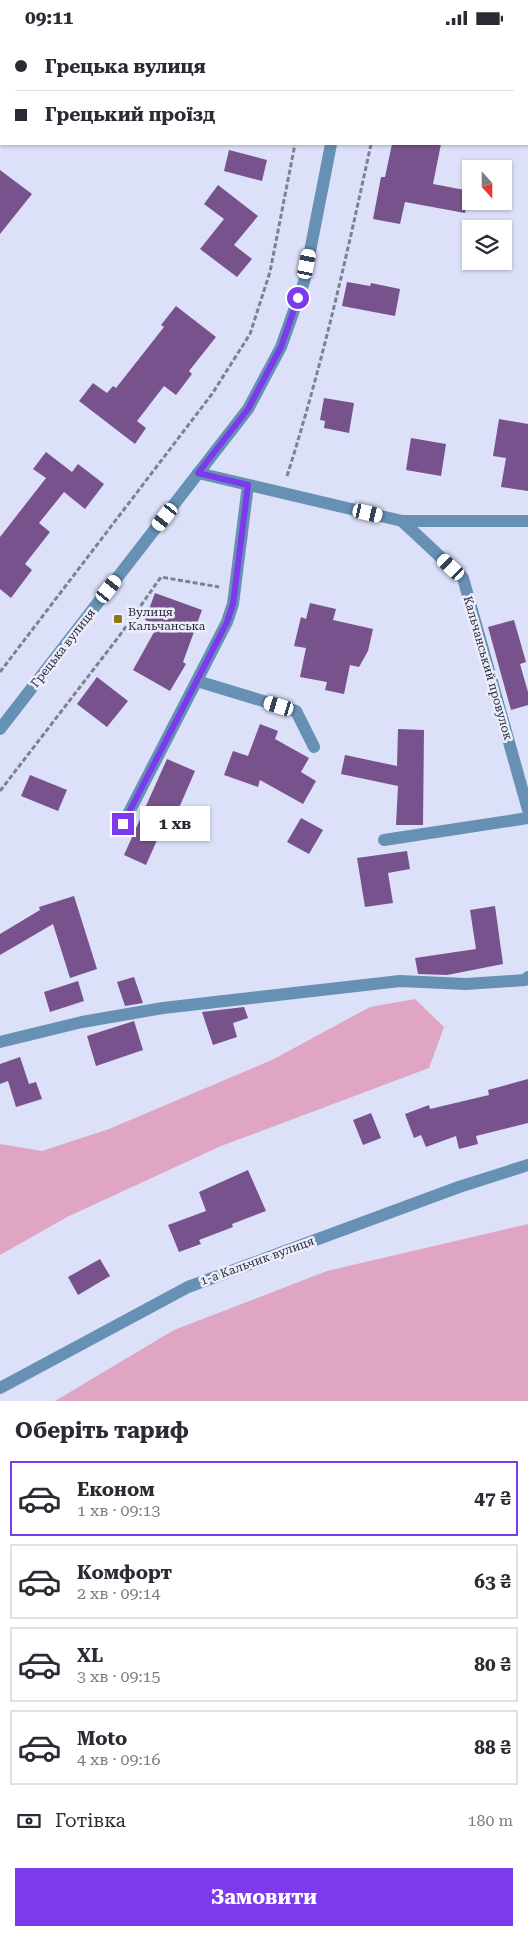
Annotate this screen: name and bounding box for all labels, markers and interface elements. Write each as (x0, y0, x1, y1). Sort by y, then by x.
text: 09:11 (25, 6, 74, 29)
text: Грецька вулиця (45, 55, 206, 78)
text: Грецький проїзд (45, 103, 215, 126)
north arrow (462, 160, 512, 210)
map controls (462, 160, 512, 270)
button: layers (462, 220, 512, 270)
car (296, 248, 317, 280)
route start (287, 287, 309, 309)
car (149, 501, 180, 533)
car (351, 502, 384, 524)
car (434, 551, 467, 583)
car (93, 573, 124, 605)
street label: Кальчанський провулок (461, 594, 515, 742)
place label: Вулиця Кальчанська (128, 605, 206, 633)
street label: Грецька вулиця (28, 606, 98, 690)
marker: Вулиця Кальчанська (112, 613, 124, 625)
car (262, 694, 295, 718)
callout: 1 хв (140, 807, 210, 841)
route end (112, 813, 134, 835)
text: 1 хв (159, 814, 191, 833)
street label: 1-а Кальчик вулиця (198, 1234, 316, 1288)
text: Оберіть тариф (15, 1418, 189, 1443)
icon: car (17, 1476, 62, 1521)
text: Економ (77, 1478, 155, 1501)
text: 47 ₴ (474, 1487, 511, 1510)
text: 1 хв · 09:13 (77, 1501, 161, 1520)
icon: car (17, 1559, 62, 1604)
text: Комфорт (77, 1561, 172, 1584)
text: 63 ₴ (474, 1570, 511, 1593)
text: 2 хв · 09:14 (77, 1584, 161, 1603)
icon: car (17, 1642, 62, 1687)
text: XL (77, 1644, 103, 1667)
text: 80 ₴ (474, 1653, 511, 1676)
text: 3 хв · 09:15 (77, 1667, 161, 1686)
icon: car (17, 1725, 62, 1770)
text: Moto (77, 1727, 127, 1750)
text: 88 ₴ (474, 1736, 511, 1759)
text: 4 хв · 09:16 (77, 1750, 161, 1769)
icon: cash (15, 1807, 43, 1835)
text: Готівка (55, 1809, 126, 1832)
text: 180 m (467, 1811, 513, 1830)
button: Замовити (15, 1868, 513, 1926)

